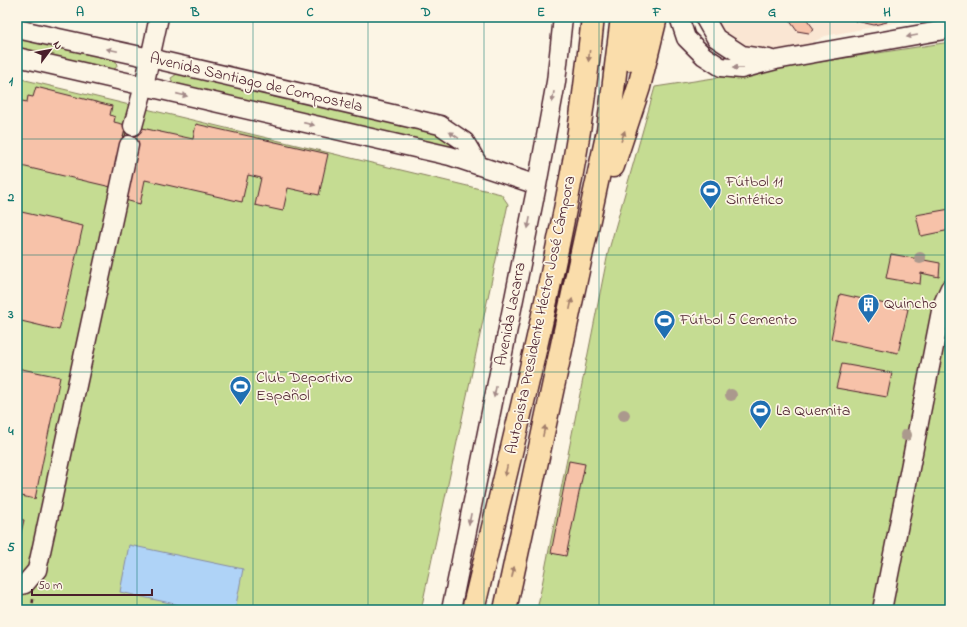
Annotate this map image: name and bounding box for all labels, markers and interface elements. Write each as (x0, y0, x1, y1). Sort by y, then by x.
text: A (76, 3, 84, 22)
text: B (190, 3, 200, 22)
text: C (306, 3, 314, 22)
text: D (420, 3, 431, 22)
text: E (537, 3, 545, 22)
text: F (652, 3, 662, 22)
text: G (768, 3, 776, 22)
text: H (883, 3, 891, 22)
north arrow (30, 30, 70, 70)
one-way arrow (905, 33, 918, 39)
text: N (49, 38, 66, 53)
one-way arrow (106, 46, 118, 52)
street label: Avenida Santiago de Compostela (147, 47, 365, 119)
one-way arrow (586, 50, 592, 62)
one-way arrow (731, 65, 744, 71)
text: 1 (9, 72, 14, 91)
one-way arrow (550, 91, 556, 103)
one-way arrow (176, 92, 188, 98)
one-way arrow (303, 121, 315, 127)
one-way arrow (620, 129, 626, 141)
one-way arrow (449, 131, 459, 139)
place label: Fútbol 11 Sintético (725, 170, 783, 212)
street label: Autopista Presidente Héctor José Cámpora (500, 174, 582, 456)
sports icon: Fútbol 11 Sintético (698, 178, 724, 211)
text: 2 (7, 188, 15, 207)
one-way arrow (526, 217, 532, 229)
street label: Avenida Lacarra (489, 260, 533, 368)
building icon: Quincho (856, 291, 882, 324)
place label: Quincho (884, 292, 937, 316)
one-way arrow (568, 298, 574, 310)
text: 3 (7, 305, 14, 324)
sports icon: Fútbol 5 Cemento (652, 307, 678, 340)
place label: Fútbol 5 Cemento (679, 308, 797, 332)
place label: Club Deportivo Español (256, 366, 353, 408)
sports icon: Club Deportivo Español (228, 374, 254, 407)
one-way arrow (492, 385, 498, 398)
sports icon: La Quemita (748, 398, 774, 431)
place label: La Quemita (776, 399, 850, 423)
text: 4 (7, 422, 14, 441)
one-way arrow (541, 425, 547, 437)
one-way arrow (503, 465, 509, 478)
one-way arrow (466, 513, 472, 525)
text: 5 (7, 538, 15, 557)
one-way arrow (510, 566, 516, 578)
scale bar (32, 571, 152, 597)
text: 50 m (38, 577, 62, 595)

